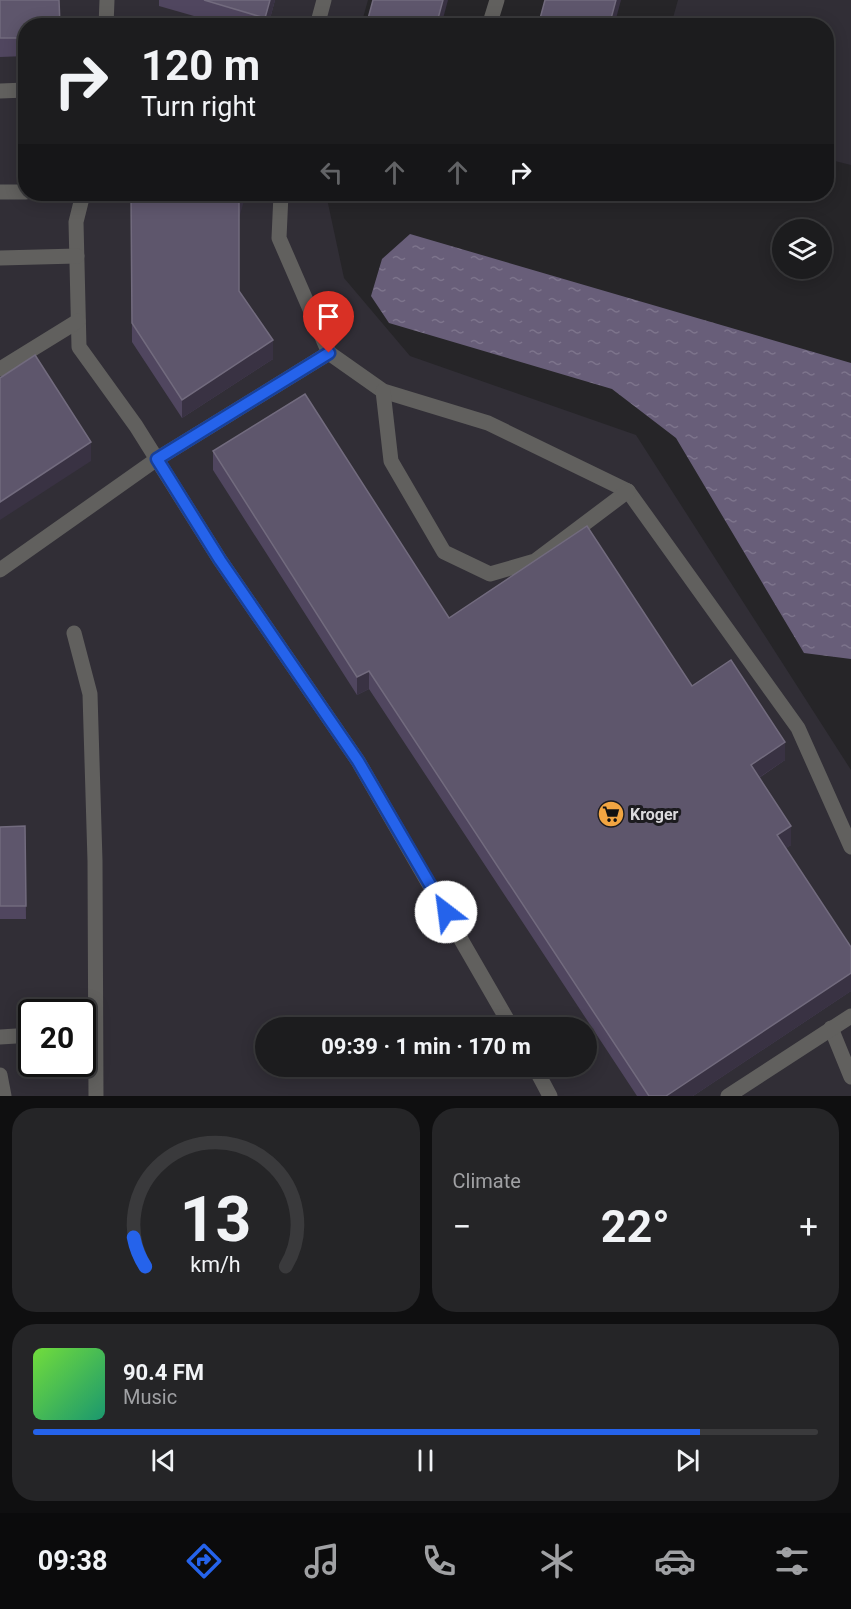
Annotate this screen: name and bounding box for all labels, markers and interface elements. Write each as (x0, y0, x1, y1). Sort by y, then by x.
text: 120 m (141, 41, 260, 90)
icon: right (42, 42, 120, 120)
text: Turn right (141, 91, 256, 123)
icon: left (315, 156, 348, 189)
icon: ahead (378, 156, 411, 189)
icon: ahead (441, 156, 474, 189)
icon: right (504, 156, 537, 189)
map controls (772, 219, 832, 279)
button: layers (772, 219, 832, 279)
pin (303, 291, 354, 353)
icon: arrive (312, 300, 345, 333)
supermarket icon: Kroger (596, 799, 626, 829)
place label: Kroger (630, 805, 679, 824)
position arrow (414, 880, 478, 944)
speed limit sign: 20 (18, 999, 96, 1077)
text: 09:39 · 1 min · 170 m (321, 1034, 531, 1059)
text: Climate (453, 1169, 521, 1193)
text: 13 (180, 1183, 252, 1256)
text: 22° (601, 1200, 670, 1253)
text: − (453, 1207, 471, 1246)
text: + (799, 1207, 818, 1246)
text: km/h (191, 1252, 241, 1277)
text: 90.4 FM (123, 1360, 204, 1385)
text: Music (123, 1385, 177, 1409)
icon: previous (147, 1444, 180, 1477)
icon: pause (409, 1444, 442, 1477)
icon: next (671, 1444, 704, 1477)
icon: directions (183, 1540, 225, 1582)
icon: music (301, 1540, 343, 1582)
icon: phone (418, 1540, 460, 1582)
icon: climate (536, 1540, 578, 1582)
icon: car (654, 1540, 696, 1582)
icon: filters (771, 1540, 813, 1582)
text: 09:38 (38, 1545, 107, 1577)

